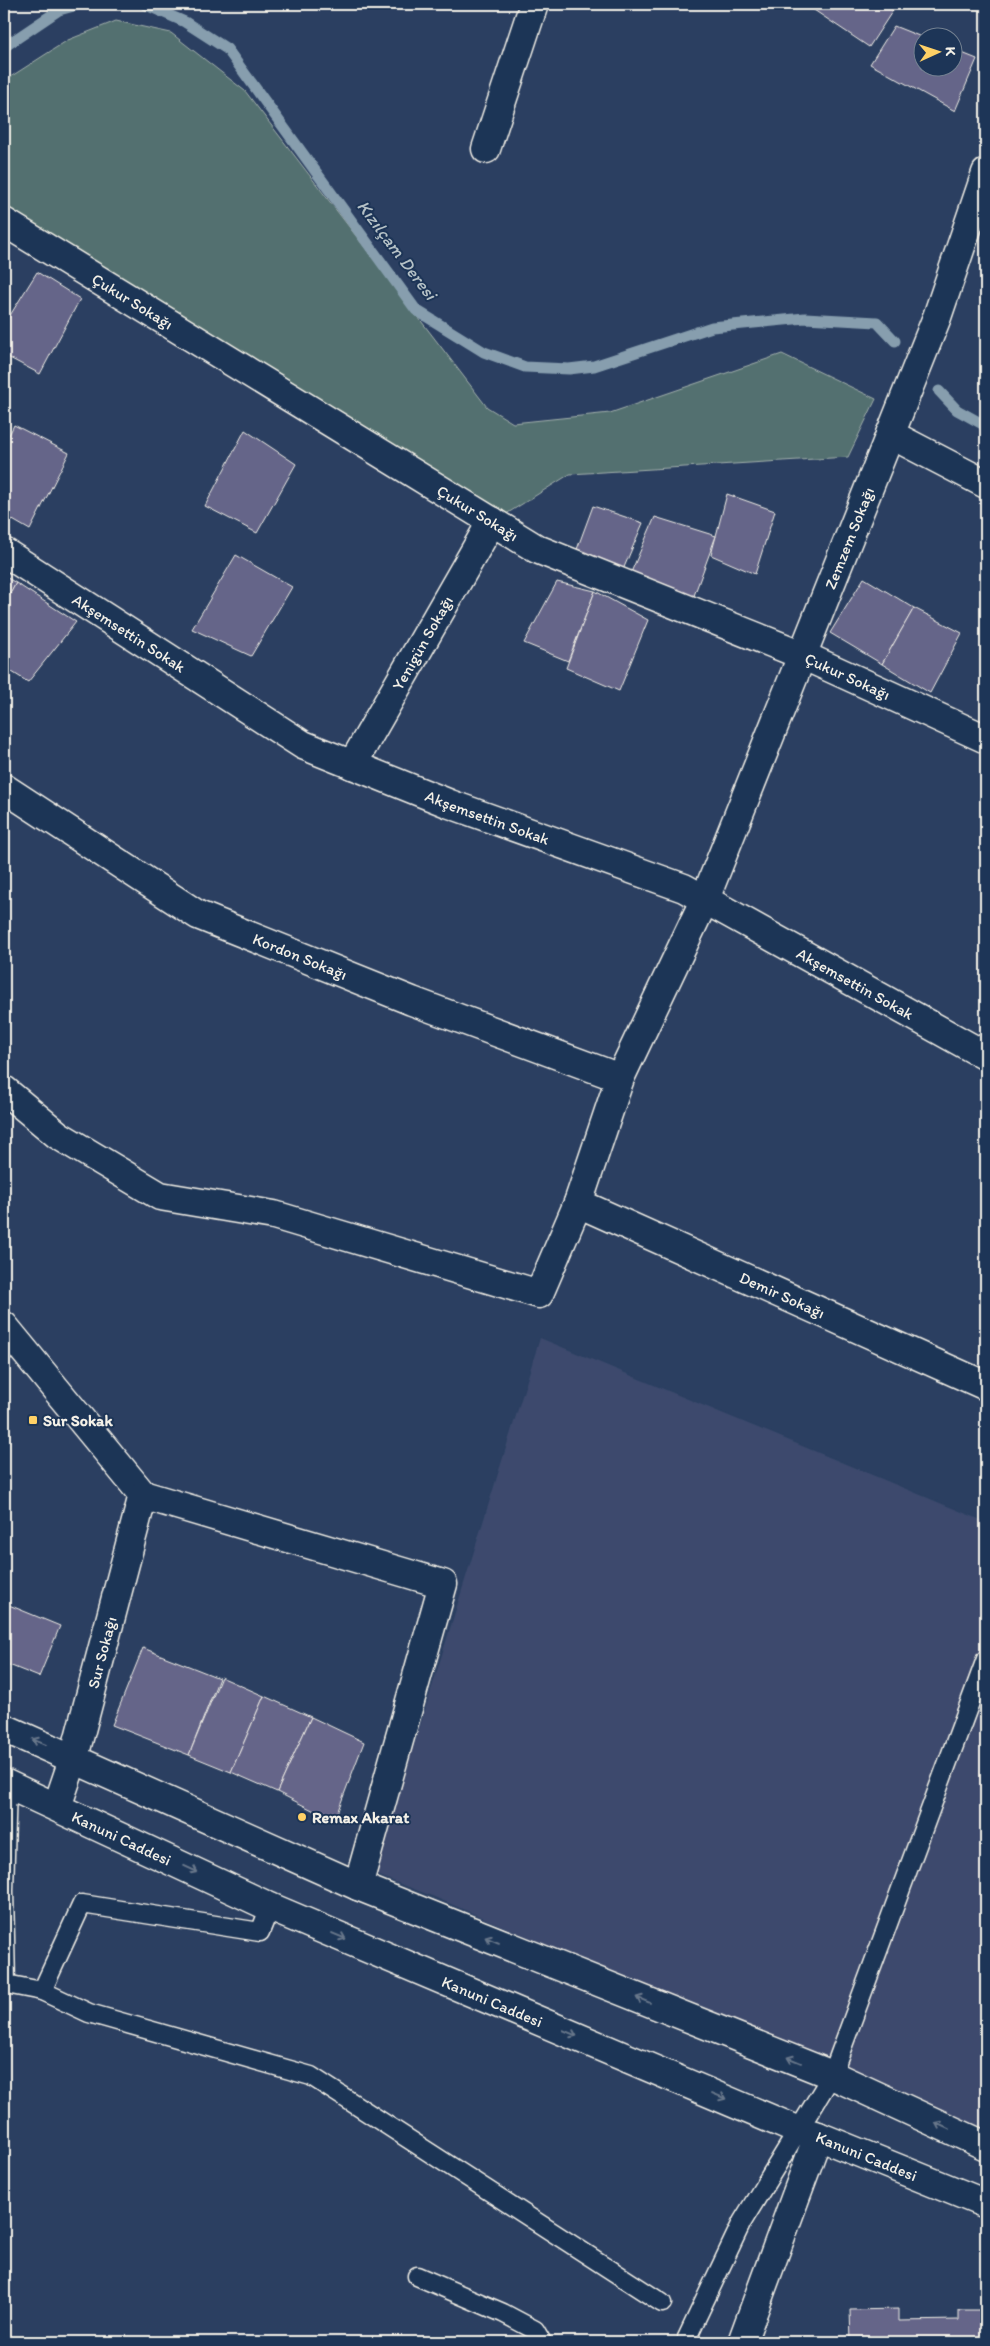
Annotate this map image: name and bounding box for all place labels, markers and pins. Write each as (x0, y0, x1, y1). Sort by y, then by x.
place label: Sur Sokak (43, 1411, 113, 1430)
marker: Sur Sokak (27, 1414, 39, 1426)
place label: Remax Akarat (312, 1808, 409, 1827)
marker: Remax Akarat (296, 1811, 308, 1823)

